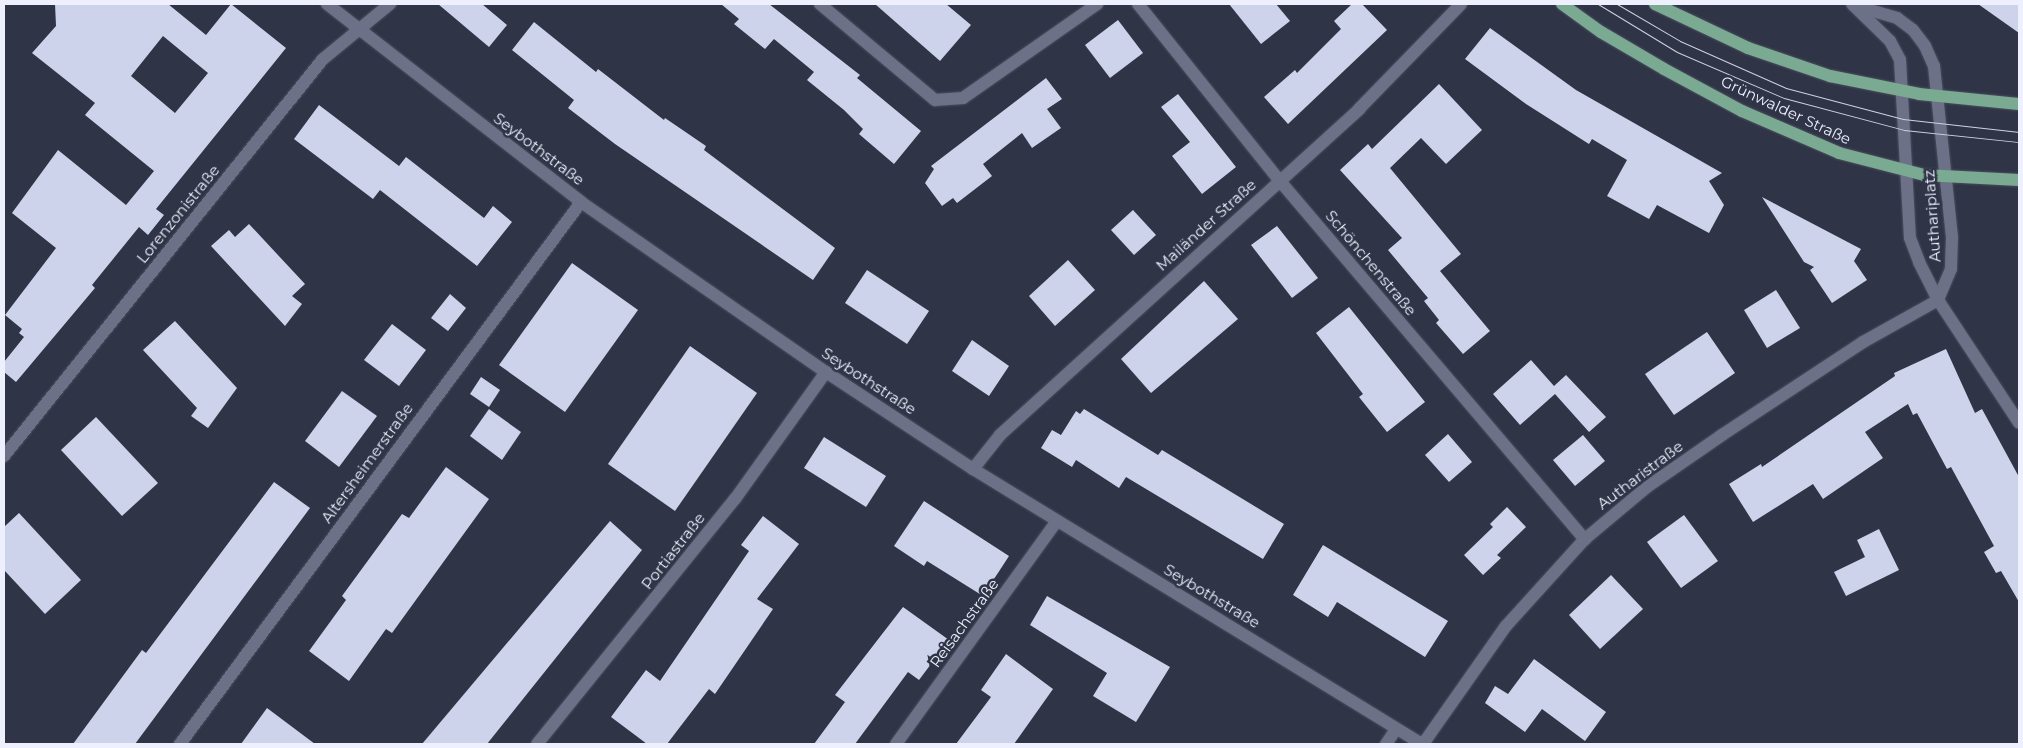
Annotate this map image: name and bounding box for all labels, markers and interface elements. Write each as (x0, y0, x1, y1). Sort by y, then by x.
street label: Grünwalder Straße (1718, 72, 1854, 148)
street label: Seybothstraße (490, 109, 588, 189)
street label: Lorenzonistraße (133, 161, 223, 267)
street label: Authariplatz (1920, 169, 1944, 263)
street label: Mailänder Straße (1152, 175, 1260, 275)
street label: Schönchenstraße (1322, 207, 1420, 319)
street label: Seybothstraße (818, 344, 920, 418)
street label: Altersheimerstraße (317, 400, 417, 526)
street label: Autharistraße (1594, 437, 1686, 513)
street label: Portiastraße (638, 509, 708, 593)
street label: Seybothstraße (1161, 560, 1263, 632)
street label: Reisachstraße (926, 575, 1002, 671)

